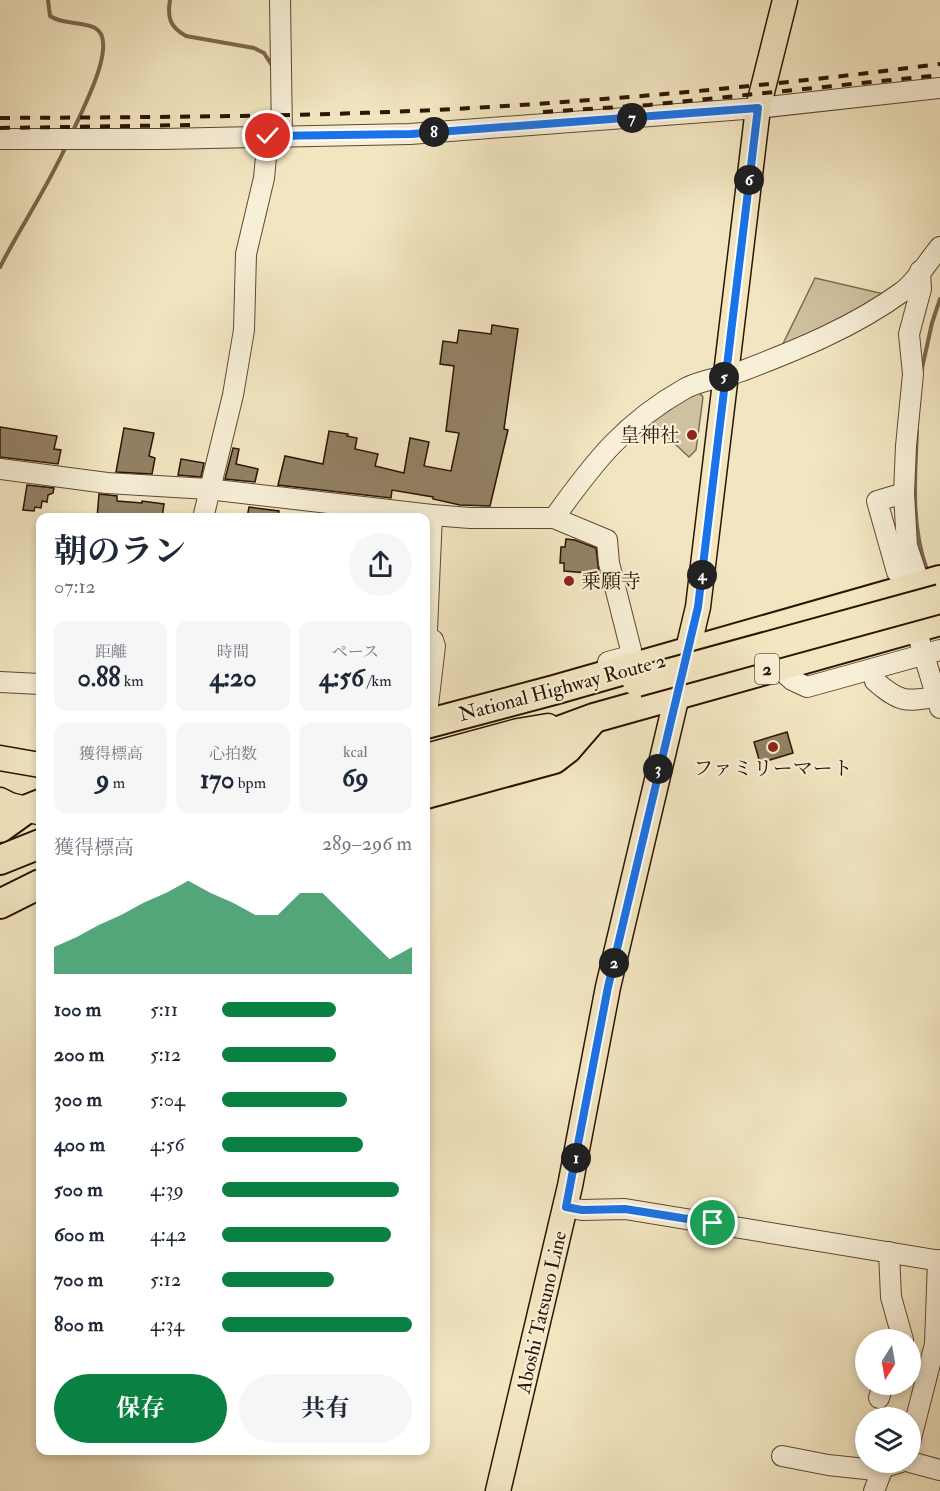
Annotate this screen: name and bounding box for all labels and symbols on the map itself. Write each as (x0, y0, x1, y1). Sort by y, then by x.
pin: 7 (617, 103, 647, 133)
pin (242, 110, 293, 161)
pin: 8 (419, 117, 449, 147)
pin: 6 (734, 165, 764, 195)
pin: 5 (709, 362, 739, 392)
place label: 皇神社 (620, 423, 680, 448)
marker: 皇神社 (685, 428, 699, 442)
pin: 4 (687, 560, 717, 590)
place label: 乗願寺 (581, 569, 641, 594)
marker: 乗願寺 (562, 574, 576, 588)
street label: National Highway Route 2 (456, 648, 668, 727)
road number: 2 (755, 654, 779, 684)
marker: ファミリーマート (766, 740, 780, 754)
pin: 3 (643, 754, 673, 784)
place label: ファミリーマート (693, 756, 853, 781)
pin: 2 (599, 948, 629, 978)
pin: 1 (561, 1143, 591, 1173)
pin (687, 1197, 738, 1248)
street label: Aboshi Tatsuno Line (510, 1228, 572, 1397)
north arrow (855, 1329, 921, 1395)

